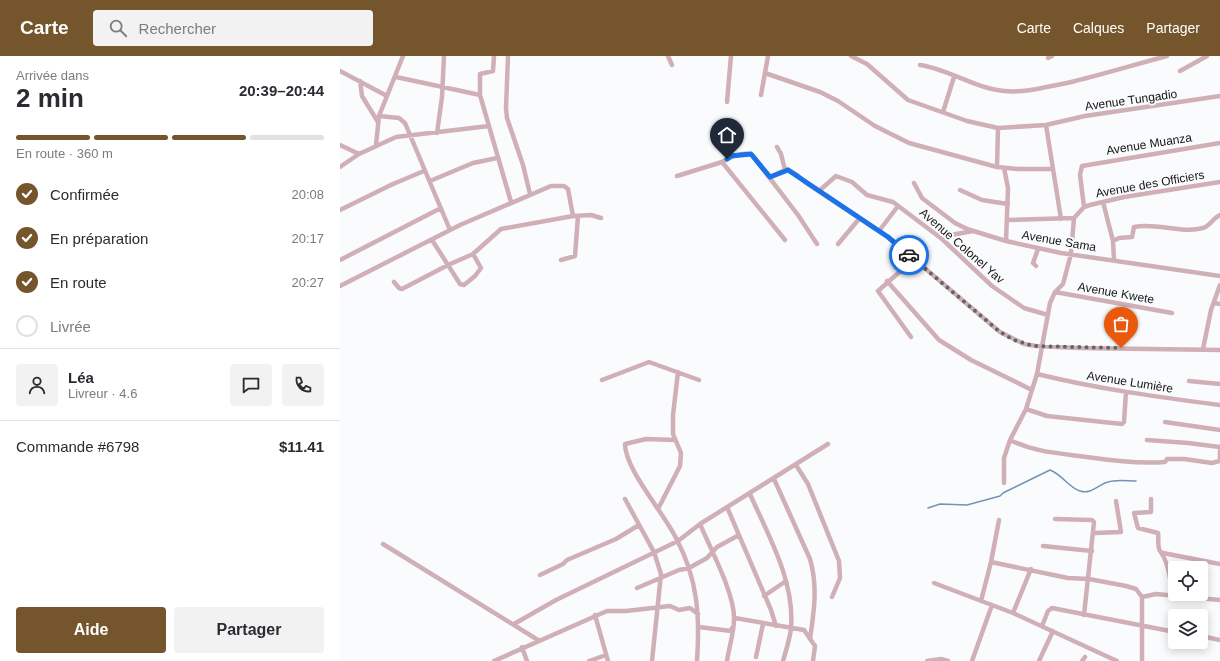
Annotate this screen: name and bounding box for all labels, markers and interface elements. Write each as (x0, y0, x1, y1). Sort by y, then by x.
search box (93, 10, 373, 46)
text: Carte (20, 17, 69, 38)
icon: search (107, 17, 129, 39)
text: Rechercher (139, 20, 216, 37)
text: Carte (1017, 20, 1051, 36)
text: Calques (1073, 20, 1124, 36)
text: Partager (1146, 20, 1200, 36)
text: Arrivée dans (16, 68, 89, 83)
text: 20:39–20:44 (239, 82, 324, 99)
text: 2 min (16, 83, 84, 113)
street label: Avenue Tungadio (1084, 87, 1178, 113)
pin (710, 118, 744, 159)
icon: home (716, 124, 738, 146)
street label: Avenue Muanza (1105, 130, 1193, 158)
text: En route · 360 m (16, 146, 113, 161)
street label: Avenue des Officiers (1094, 168, 1206, 200)
icon: check (16, 183, 38, 205)
text: Confirmée (50, 186, 119, 203)
text: 20:08 (291, 187, 324, 202)
street label: Avenue Colonel Yav (917, 205, 1007, 287)
icon: check (16, 227, 38, 249)
street label: Avenue Sama (1021, 228, 1098, 254)
text: En préparation (50, 230, 148, 247)
text: 20:17 (291, 231, 324, 246)
courier (889, 235, 929, 275)
icon: car (898, 244, 920, 266)
icon: check (16, 271, 38, 293)
text: En route (50, 274, 107, 291)
text: 20:27 (291, 275, 324, 290)
street label: Avenue Kwete (1077, 279, 1156, 307)
pin (1104, 307, 1138, 348)
icon: bag (1110, 313, 1132, 335)
text: Livrée (50, 318, 91, 335)
button: person (16, 364, 58, 406)
button: chat (230, 364, 272, 406)
button: phone (282, 364, 324, 406)
street label: Avenue Lumière (1086, 368, 1174, 396)
text: Léa (68, 369, 94, 386)
text: Livreur · 4.6 (68, 386, 137, 401)
text: Commande #6798 (16, 438, 139, 455)
text: $11.41 (279, 438, 324, 455)
map controls (1168, 561, 1208, 649)
button: locate (1168, 561, 1208, 601)
button: Aide (16, 607, 166, 653)
button: Partager (174, 607, 324, 653)
button: layers (1168, 609, 1208, 649)

